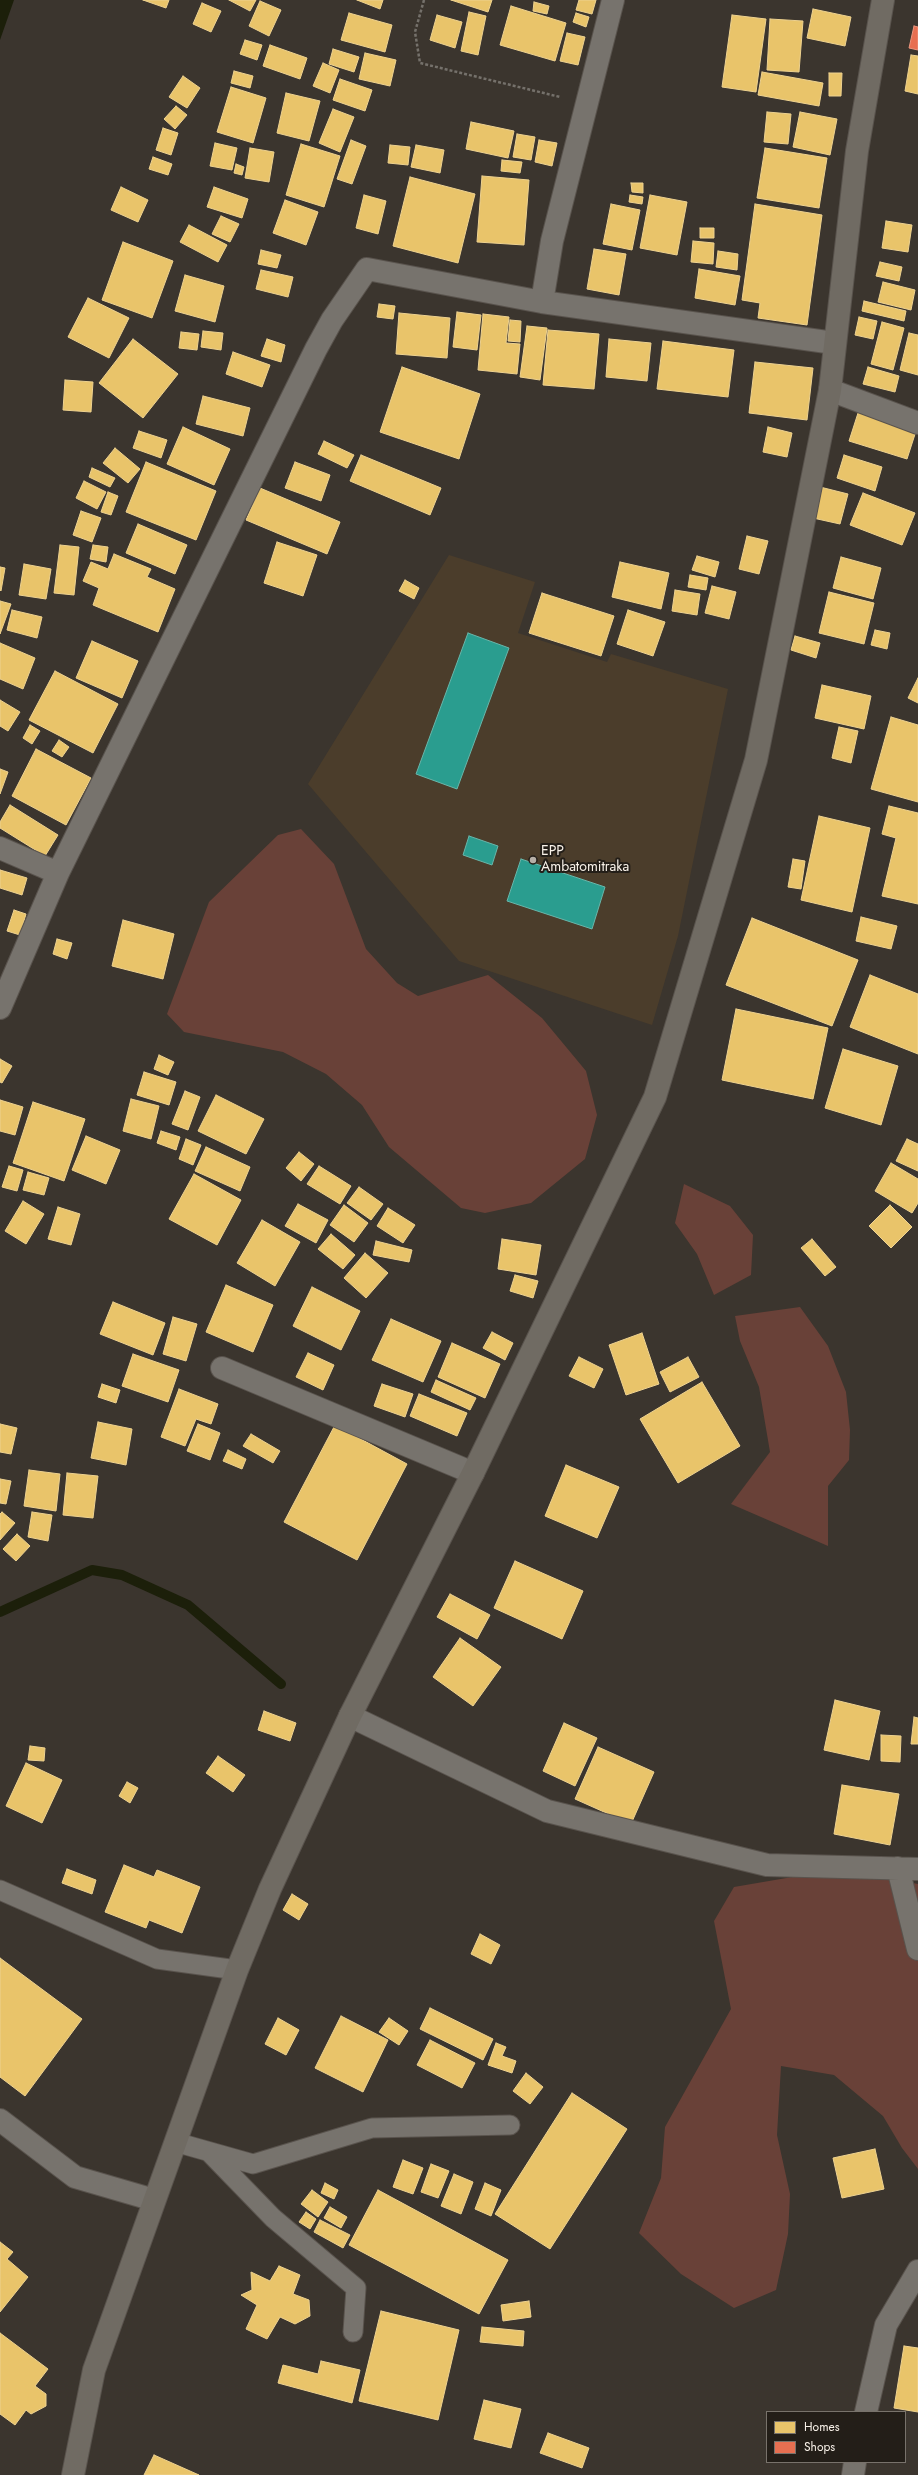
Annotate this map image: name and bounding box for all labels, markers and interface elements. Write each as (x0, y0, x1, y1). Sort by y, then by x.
place label: EPP Ambatomitraka (541, 844, 629, 876)
marker: EPP Ambatomitraka (528, 855, 538, 865)
legend (766, 2411, 906, 2463)
text: Homes (804, 2418, 840, 2436)
text: Shops (804, 2438, 835, 2456)

